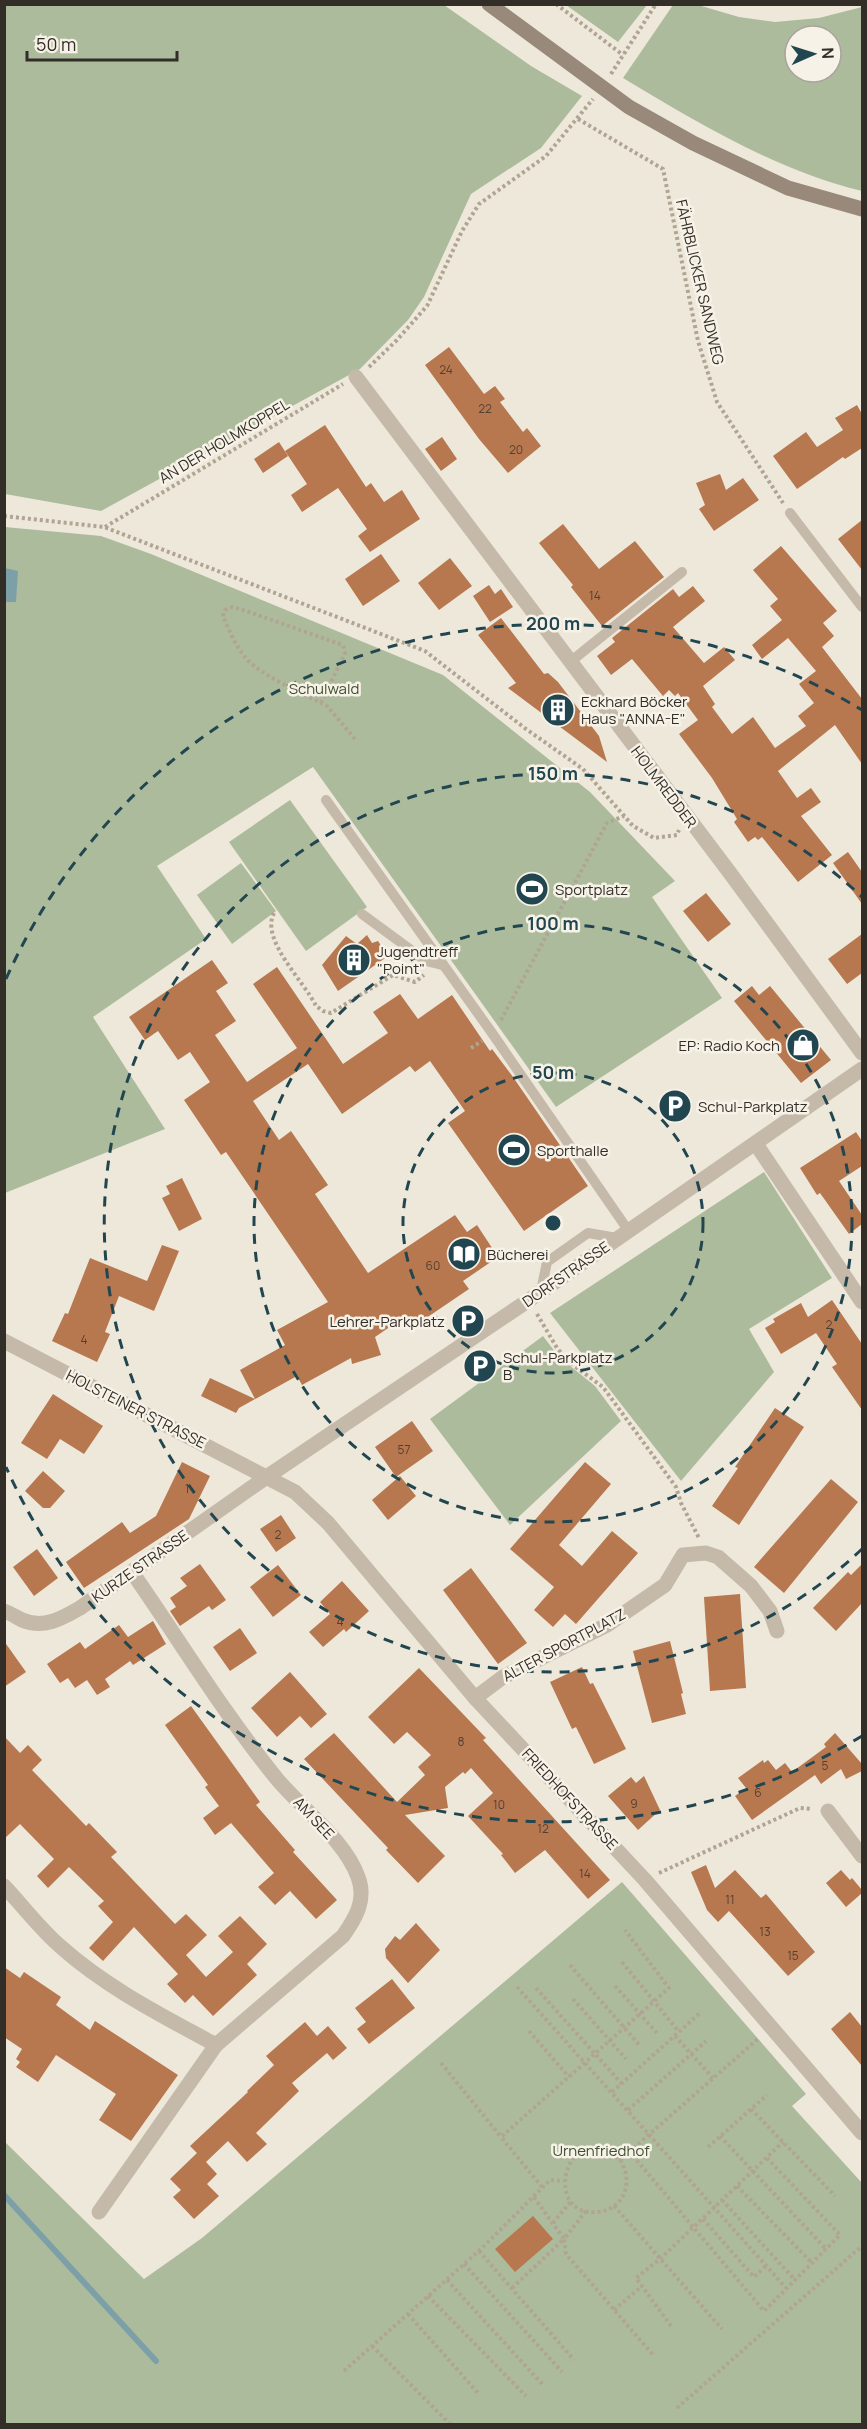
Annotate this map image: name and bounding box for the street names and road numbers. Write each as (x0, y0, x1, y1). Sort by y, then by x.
street label: FÄHRBLICKER SANDWEG (671, 197, 729, 367)
street label: AN DER HOLMKOPPEL (155, 394, 293, 488)
street label: HOLMREDDER (626, 742, 702, 832)
street label: DORFSTRASSE (518, 1236, 614, 1312)
street label: HOLSTEINER STRASSE (62, 1365, 210, 1453)
street label: KURZE STRASSE (87, 1525, 193, 1607)
street label: ALTER SPORTPLATZ (499, 1604, 629, 1686)
street label: FRIEDHOFSTRASSE (517, 1744, 623, 1854)
street label: AM SEE (289, 1792, 339, 1844)

